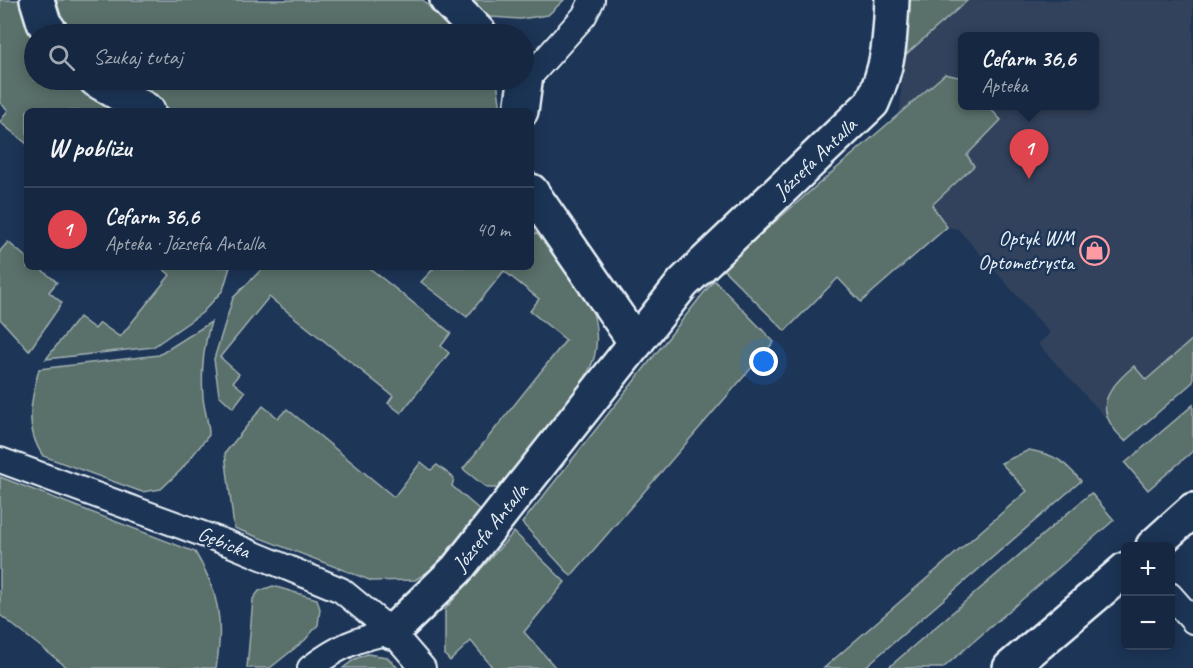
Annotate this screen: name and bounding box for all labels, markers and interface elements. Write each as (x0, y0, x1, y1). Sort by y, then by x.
search box (24, 24, 534, 90)
popup (958, 32, 1099, 110)
icon: search (45, 41, 78, 74)
text: Szukaj tutaj (93, 43, 183, 71)
text: Cefarm 36,6 (981, 45, 1076, 73)
text: Apteka (981, 73, 1027, 98)
street label: Józsefa Antalla (767, 111, 863, 205)
pin: 1 (1010, 130, 1048, 179)
text: W pobliżu (48, 131, 131, 164)
text: Cefarm 36,6 (105, 203, 199, 231)
text: 1 (63, 217, 72, 242)
text: 40 m (476, 217, 510, 242)
place label: Optyk WM Optometrysta (978, 225, 1076, 275)
text: Apteka · Józsefa Antalla (105, 231, 265, 256)
shop icon: Optyk WM Optometrysta (1079, 234, 1111, 266)
your location (749, 347, 778, 376)
street label: Józsefa Antalla (446, 476, 535, 577)
street label: Gębicka (194, 520, 255, 565)
map controls (1121, 542, 1175, 650)
button: + (1121, 542, 1175, 596)
button: − (1121, 596, 1175, 650)

